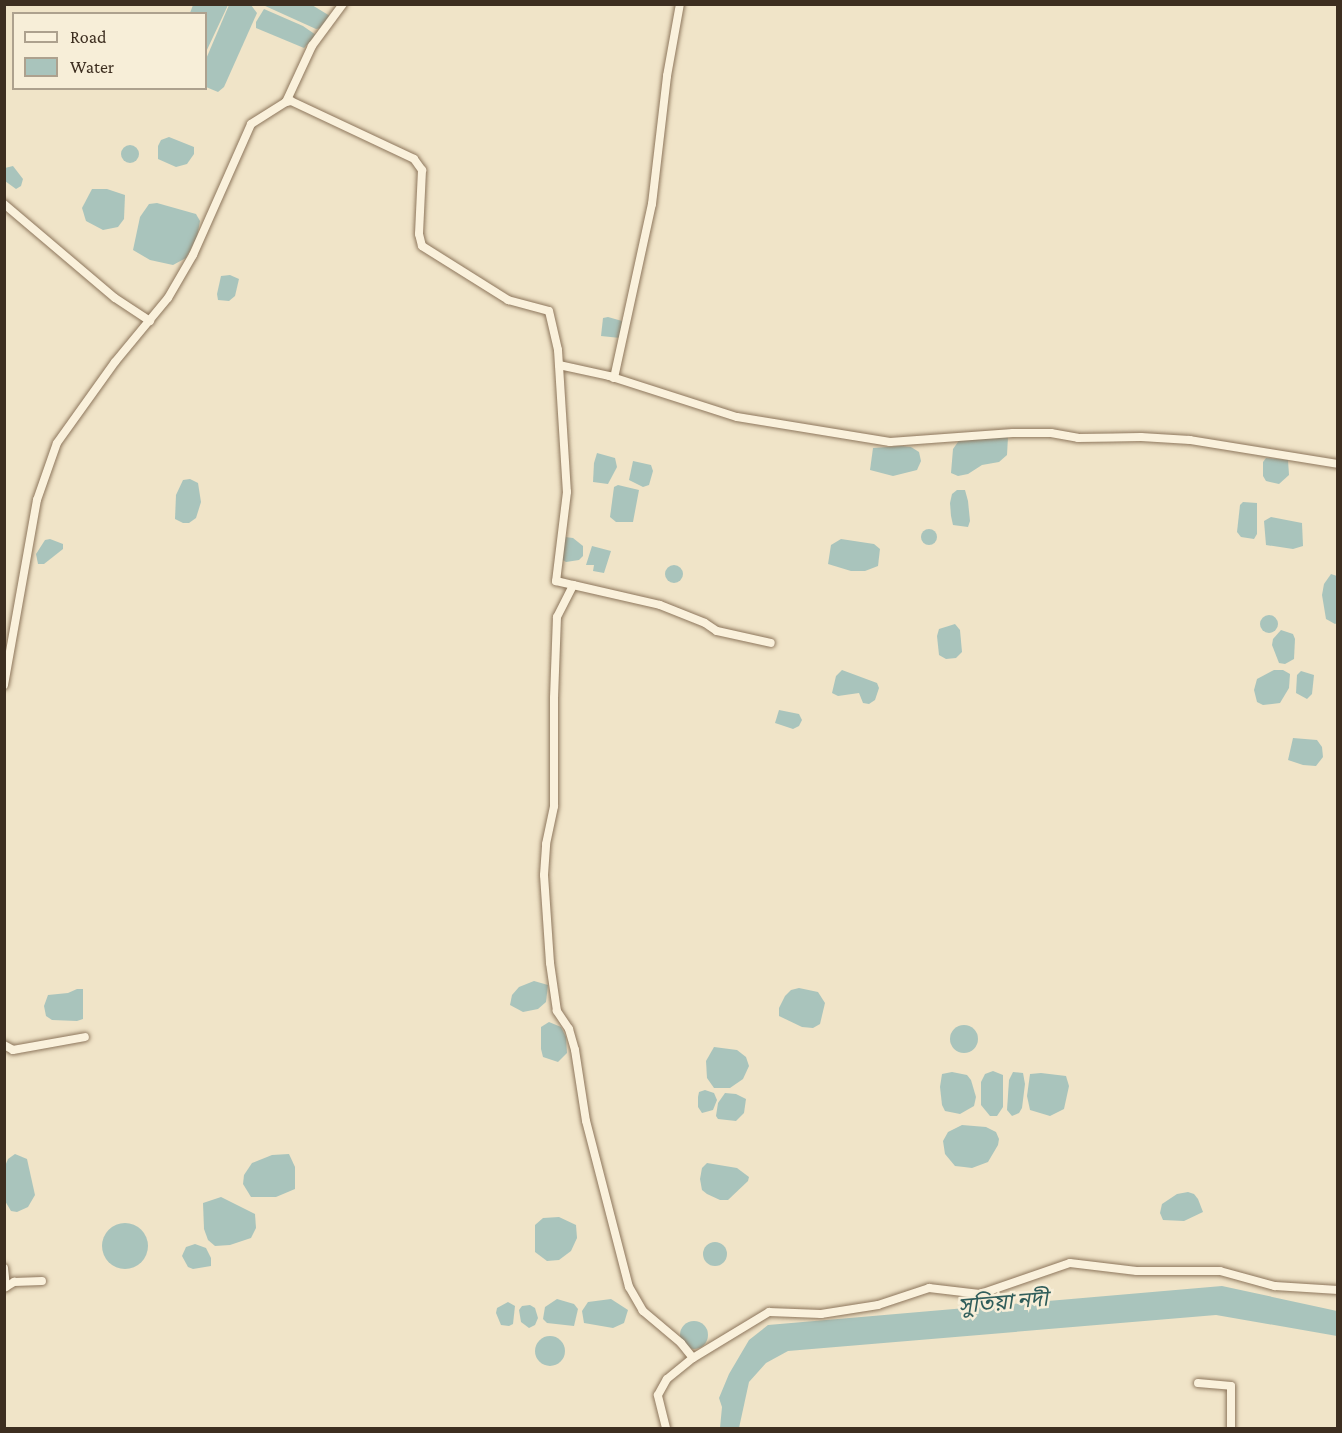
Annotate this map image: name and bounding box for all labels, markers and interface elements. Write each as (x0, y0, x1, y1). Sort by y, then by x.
legend (12, 12, 207, 90)
text: Road (70, 27, 107, 47)
text: Water (70, 57, 114, 77)
water label: সুতিয়া নদী (957, 1285, 1049, 1319)

